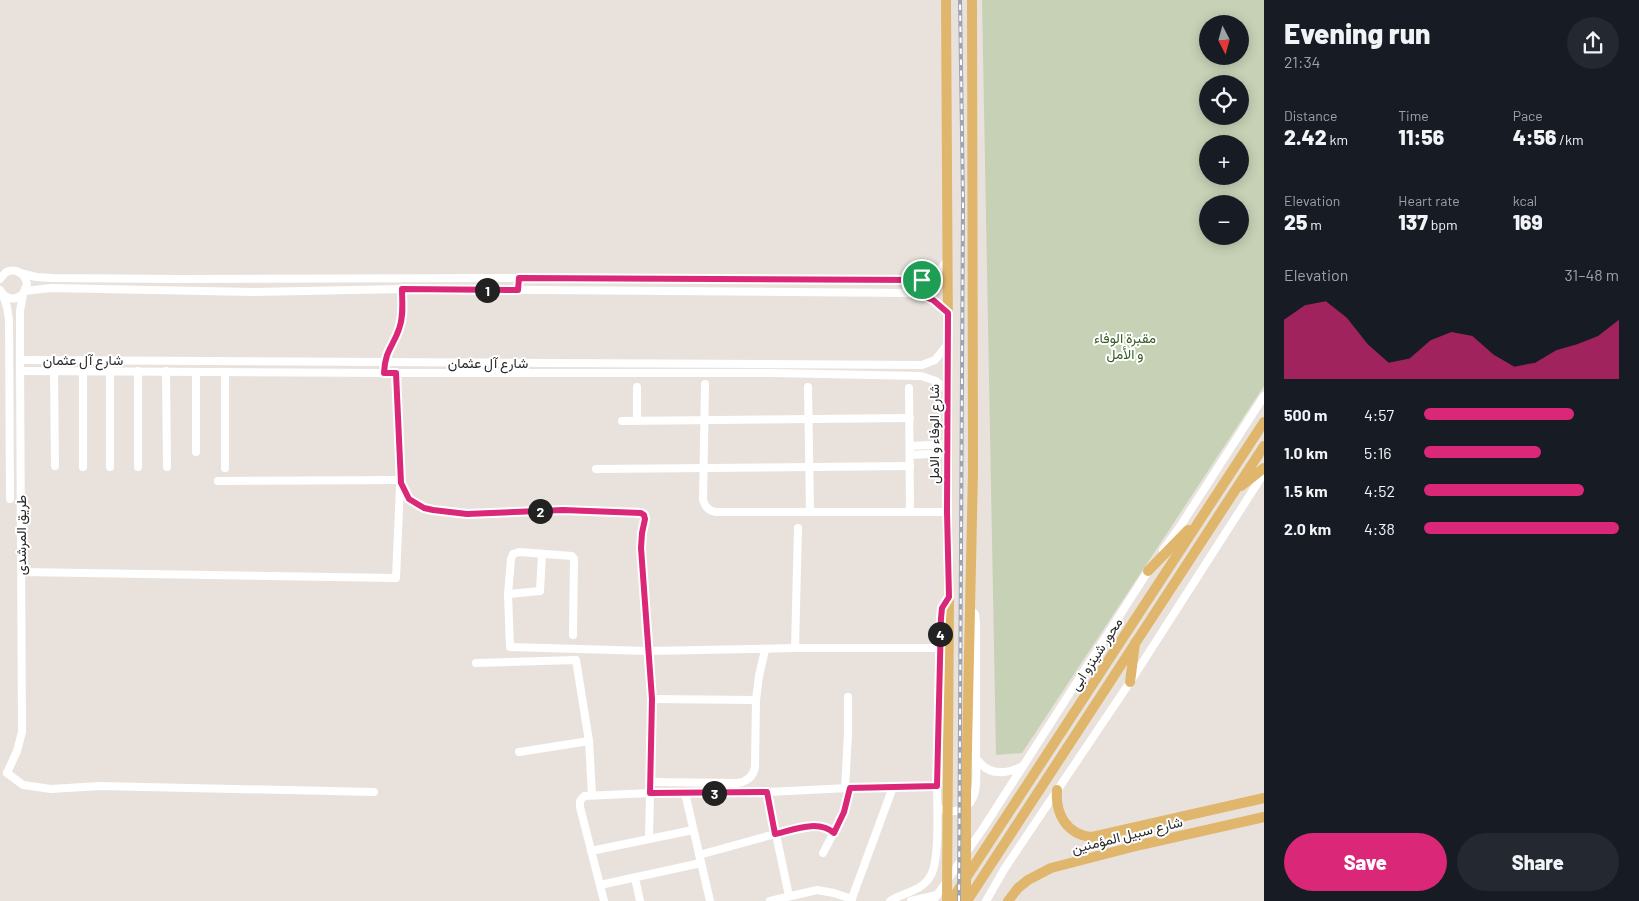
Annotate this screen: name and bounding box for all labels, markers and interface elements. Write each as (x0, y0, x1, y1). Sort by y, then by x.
north arrow (1199, 15, 1249, 65)
map controls (1199, 15, 1249, 245)
text: Evening run (1284, 16, 1430, 50)
button: share (1567, 17, 1619, 69)
text: 21:34 (1284, 52, 1320, 71)
button: locate (1199, 75, 1249, 125)
text: Distance (1284, 107, 1337, 124)
text: Time (1398, 107, 1429, 124)
text: Pace (1513, 107, 1543, 124)
text: 2.42 (1284, 124, 1327, 149)
text: 11:56 (1398, 124, 1444, 149)
text: 4:56 (1513, 124, 1557, 149)
text: km (1327, 131, 1348, 148)
text: /km (1557, 131, 1584, 148)
button: + (1199, 135, 1249, 185)
text: Elevation (1284, 192, 1340, 209)
text: Heart rate (1398, 192, 1460, 209)
text: kcal (1513, 192, 1537, 209)
button: − (1199, 195, 1249, 245)
text: 25 (1284, 209, 1307, 234)
text: 137 (1398, 209, 1428, 234)
text: 169 (1513, 209, 1543, 234)
text: m (1307, 216, 1322, 233)
text: bpm (1428, 216, 1458, 233)
pin (901, 259, 943, 301)
text: Elevation (1284, 265, 1348, 284)
text: 31–48 m (1564, 265, 1619, 284)
icon: arrive (908, 266, 936, 294)
pin: 1 (474, 278, 500, 302)
text: 1 (485, 282, 490, 299)
park label: مقبرة الوفاء و الأمل (1094, 329, 1156, 363)
street label: شارع آل عثمان (43, 351, 123, 371)
street label: شارع آل عثمان (448, 354, 528, 374)
street label: شارع الوفاء و الامل (925, 384, 945, 484)
text: 500 m (1284, 405, 1327, 424)
text: 4:57 (1364, 405, 1394, 424)
text: 1.0 km (1284, 443, 1328, 462)
text: 5:16 (1364, 443, 1392, 462)
text: 1.5 km (1284, 481, 1328, 500)
text: 4:52 (1364, 481, 1395, 500)
street label: طريق المرشدى (12, 495, 30, 575)
pin: 2 (528, 498, 552, 524)
text: 2 (537, 503, 544, 520)
text: 2.0 km (1284, 519, 1331, 538)
text: 4:38 (1364, 519, 1395, 538)
street label: محور شينزو ابى (1066, 614, 1126, 694)
pin: 4 (928, 622, 952, 646)
text: 4 (936, 626, 945, 643)
pin: 3 (702, 780, 726, 806)
text: 3 (711, 785, 718, 802)
street label: شارع سبيل المؤمنين (1070, 812, 1185, 859)
button: Save (1284, 833, 1447, 891)
button: Share (1457, 833, 1619, 891)

